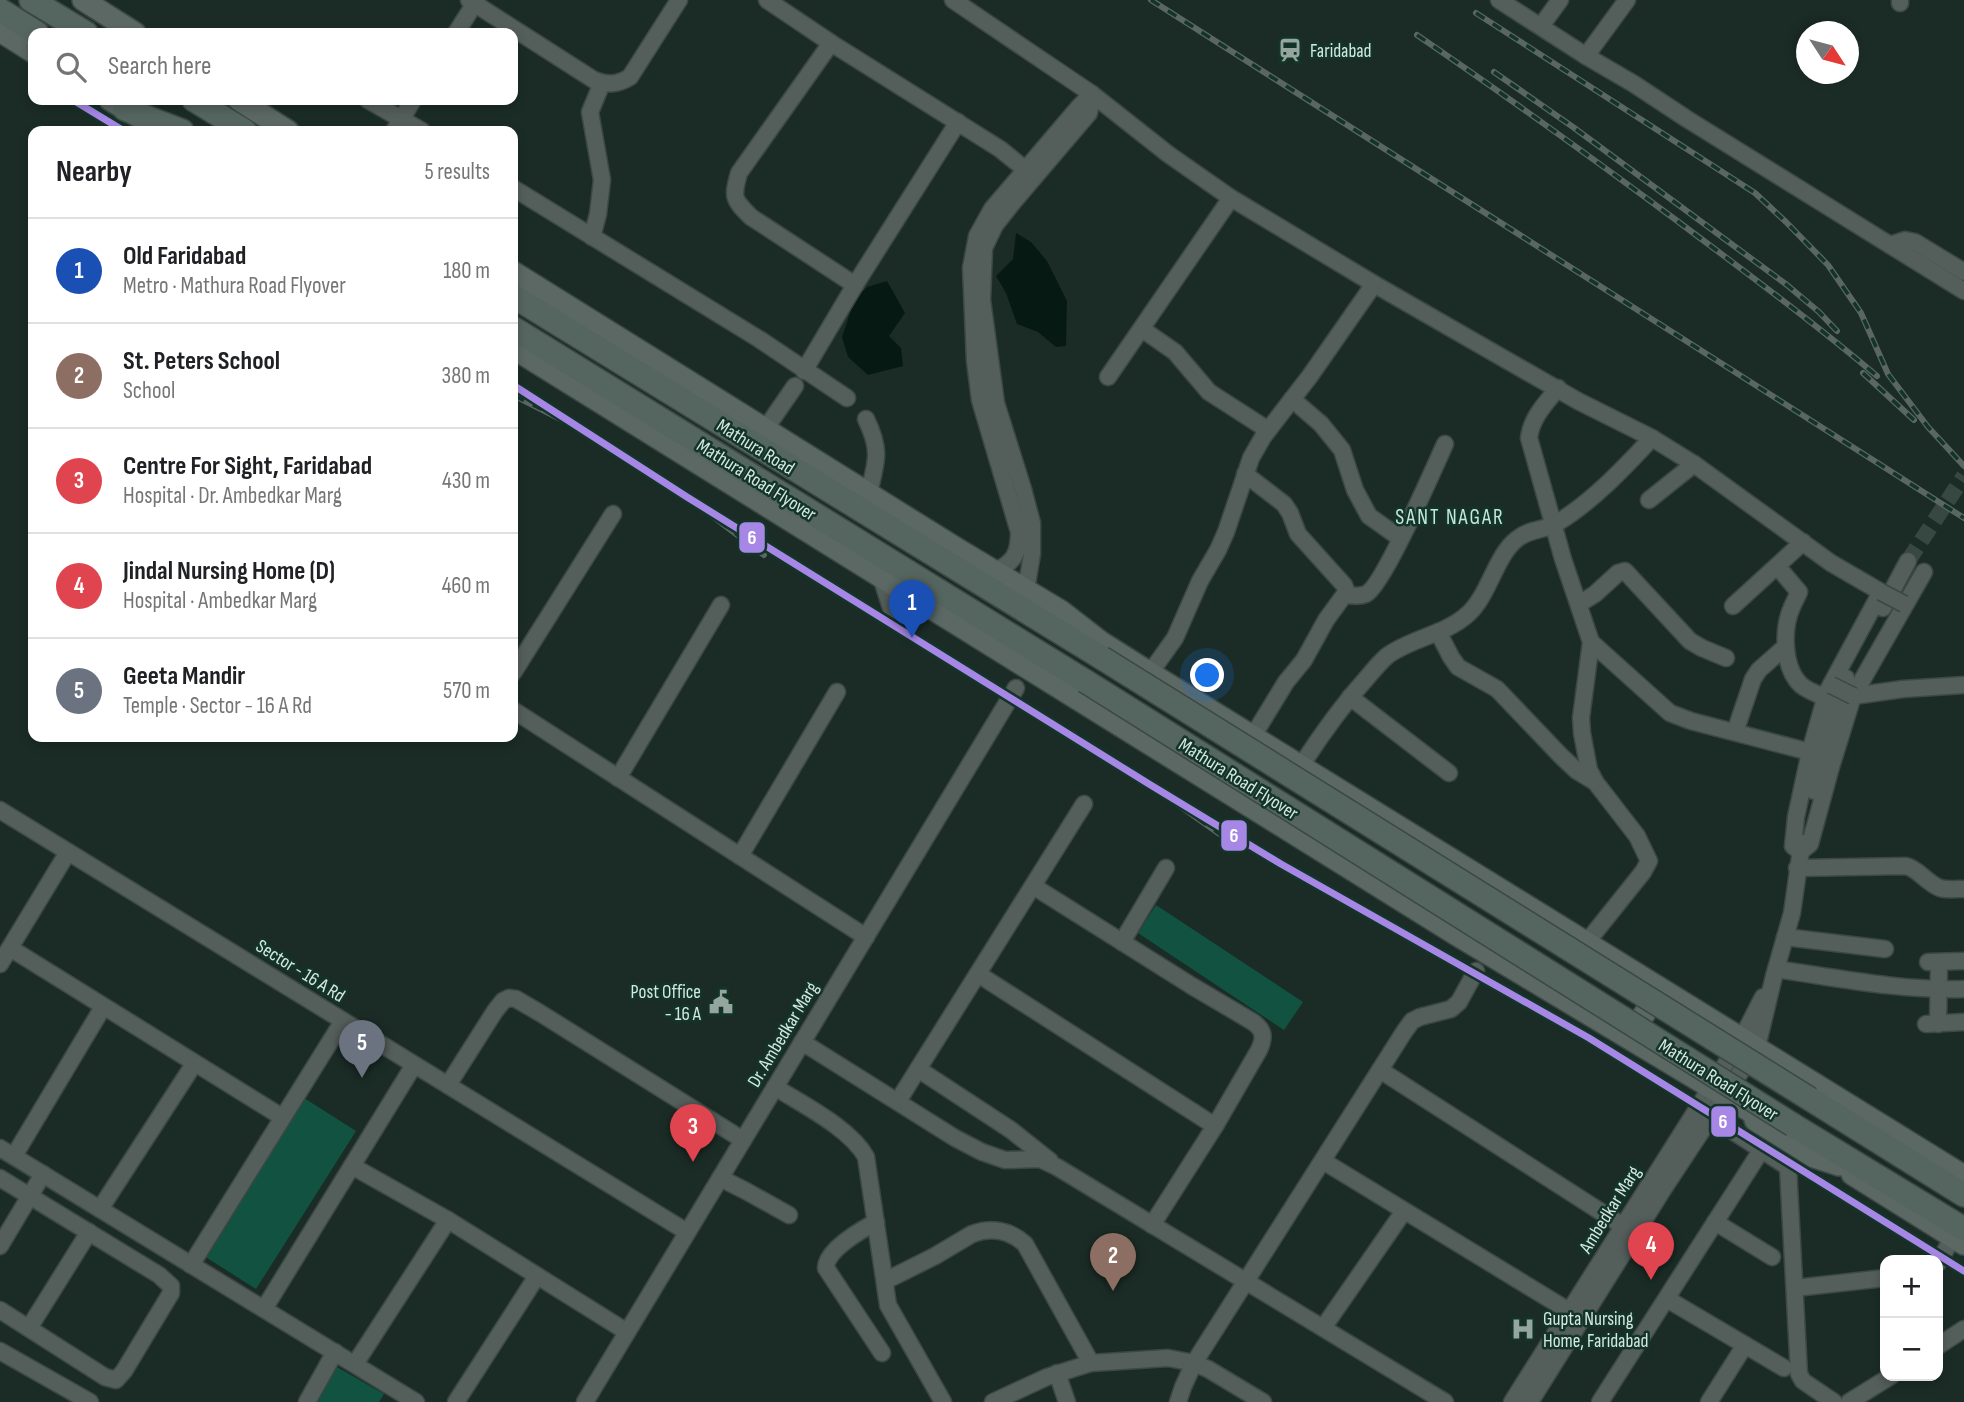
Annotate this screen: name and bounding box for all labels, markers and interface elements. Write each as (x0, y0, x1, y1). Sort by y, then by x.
north arrow (1796, 21, 1859, 84)
search box (28, 28, 518, 105)
station icon: Faridabad (1276, 36, 1304, 64)
place label: Faridabad (1310, 40, 1372, 63)
icon: search (52, 48, 90, 86)
text: Search here (108, 51, 211, 82)
text: Nearby (56, 154, 132, 190)
text: 5 results (424, 158, 490, 186)
text: Old Faridabad (123, 241, 246, 272)
text: 1 (74, 257, 84, 285)
text: 180 m (443, 257, 490, 285)
text: Metro · Mathura Road Flyover (123, 272, 346, 300)
text: St. Peters School (123, 346, 280, 377)
text: 2 (74, 362, 84, 390)
text: 380 m (442, 362, 490, 390)
text: School (123, 377, 175, 405)
street label: Mathura Road (712, 414, 798, 480)
street label: Mathura Road Flyover (692, 434, 821, 527)
text: Centre For Sight, Faridabad (123, 451, 372, 482)
text: 3 (74, 467, 84, 495)
text: 430 m (442, 467, 490, 495)
text: Hospital · Dr. Ambedkar Marg (123, 482, 342, 510)
district label: SANT NAGAR (1395, 505, 1505, 530)
line badge: 6 (738, 521, 766, 554)
text: 6 (748, 527, 757, 550)
text: Jindal Nursing Home (D) (123, 556, 335, 587)
text: 4 (74, 572, 84, 600)
text: 460 m (442, 572, 490, 600)
pin: 1 (889, 580, 935, 638)
text: Hospital · Ambedkar Marg (123, 587, 317, 615)
your location (1190, 658, 1224, 692)
text: Geeta Mandir (123, 661, 245, 692)
text: 5 (74, 677, 84, 705)
text: 570 m (443, 677, 490, 705)
text: Temple · Sector - 16 A Rd (123, 692, 312, 720)
street label: Mathura Road Flyover (1174, 733, 1303, 826)
line badge: 6 (1220, 819, 1248, 852)
text: 6 (1230, 825, 1239, 848)
street label: Sector - 16 A Rd (251, 935, 349, 1008)
street label: Dr. Ambedkar Marg (743, 978, 824, 1092)
place label: Post Office - 16 A (631, 981, 702, 1026)
public building icon: Post Office - 16 A (707, 988, 735, 1016)
pin: 5 (339, 1020, 385, 1078)
street label: Mathura Road Flyover (1654, 1034, 1783, 1127)
pin: 3 (670, 1104, 716, 1162)
line badge: 6 (1710, 1105, 1737, 1138)
text: 6 (1719, 1111, 1728, 1134)
street label: Ambedkar Marg (1574, 1162, 1646, 1258)
pin: 4 (1628, 1222, 1674, 1280)
pin: 2 (1090, 1233, 1136, 1291)
map controls (1880, 1255, 1943, 1381)
button: + (1880, 1255, 1943, 1318)
place label: Gupta Nursing Home, Faridabad (1543, 1308, 1649, 1353)
hospital icon: Gupta Nursing Home, Faridabad (1509, 1315, 1537, 1343)
button: − (1880, 1318, 1943, 1381)

